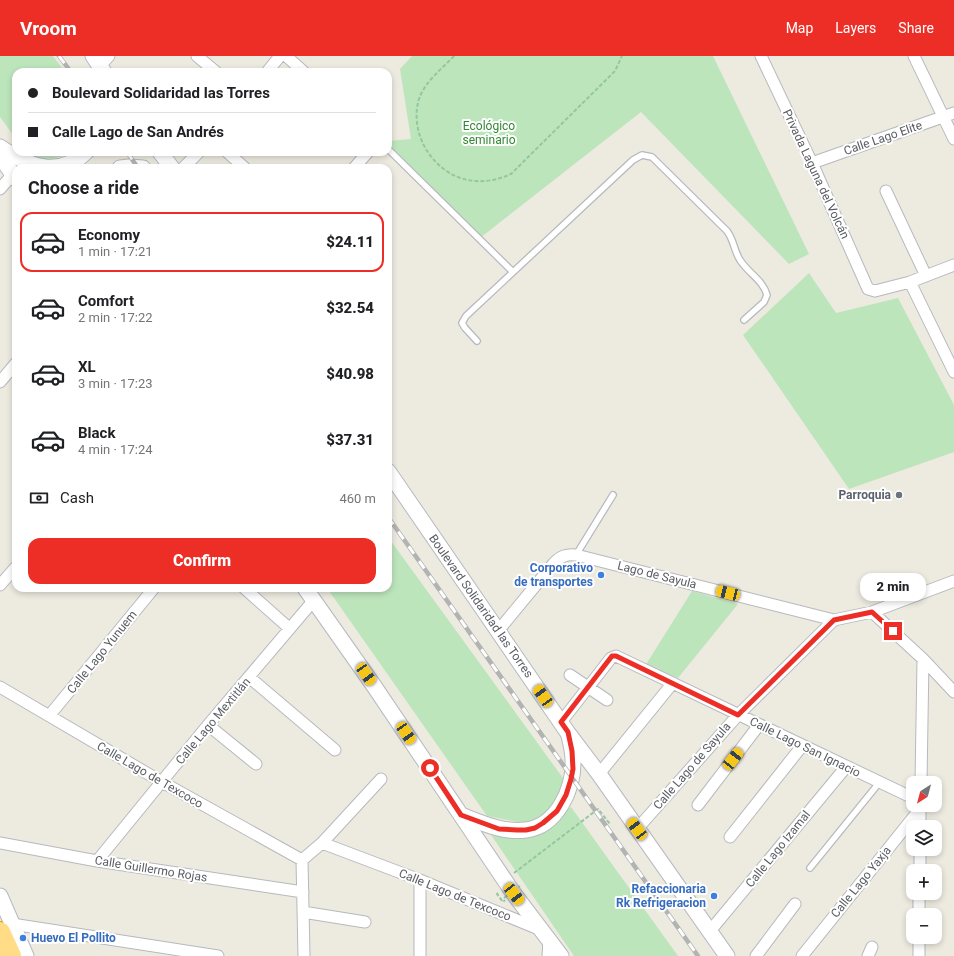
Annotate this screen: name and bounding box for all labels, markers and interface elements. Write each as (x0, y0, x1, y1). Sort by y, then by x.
text: Vroom (20, 17, 77, 40)
text: Map (786, 20, 813, 36)
text: Layers (835, 20, 876, 36)
text: Share (898, 20, 934, 36)
text: Boulevard Solidaridad las Torres (52, 84, 270, 102)
street label: Privada Laguna del Volcán (780, 107, 852, 241)
street label: Calle Lago Elite (842, 118, 924, 158)
park label: Ecológico seminario (463, 119, 516, 147)
text: Calle Lago de San Andrés (52, 123, 224, 141)
text: Choose a ride (28, 177, 139, 198)
icon: car (30, 224, 66, 260)
text: Economy (78, 226, 140, 244)
text: $24.11 (326, 233, 374, 251)
text: 1 min · 17:21 (78, 244, 153, 259)
icon: car (30, 290, 66, 326)
text: Comfort (78, 292, 134, 310)
text: $32.54 (326, 299, 374, 317)
text: 2 min · 17:22 (78, 310, 153, 325)
icon: car (30, 356, 66, 392)
text: XL (78, 358, 96, 376)
text: $40.98 (326, 365, 374, 383)
text: 3 min · 17:23 (78, 376, 153, 391)
icon: car (30, 422, 66, 458)
text: Black (78, 424, 115, 442)
text: $37.31 (326, 431, 374, 449)
text: 4 min · 17:24 (78, 442, 153, 457)
icon: cash (28, 487, 50, 509)
place label: Parroquia (838, 488, 892, 502)
text: Cash (60, 489, 94, 507)
marker: Parroquia (894, 490, 904, 500)
text: 460 m (339, 491, 376, 506)
street label: Boulevard Solidaridad las Torres (426, 532, 536, 680)
button: Confirm (28, 538, 376, 584)
street label: Lago de Sayula (616, 558, 698, 592)
place label: Corporativo de transportes (514, 561, 593, 589)
marker: Corporativo de transportes (596, 570, 606, 580)
callout: 2 min (860, 573, 926, 601)
text: 2 min (877, 579, 909, 594)
car (715, 584, 741, 602)
street label: Calle Lago Yunuem (64, 608, 140, 696)
route end (884, 622, 902, 640)
car (354, 661, 378, 687)
street label: Calle Lago Mextitlán (173, 675, 253, 767)
car (531, 683, 555, 709)
street label: Calle Lago San Ignacio (747, 714, 863, 780)
car (394, 720, 418, 746)
street label: Calle Lago de Sayula (650, 720, 734, 812)
street label: Calle Lago de Texcoco (95, 739, 206, 811)
car (721, 746, 745, 772)
route start (421, 759, 439, 777)
north arrow (906, 776, 942, 812)
map controls (906, 776, 942, 944)
street label: Calle Lago Izamal (743, 808, 813, 890)
car (625, 816, 649, 842)
button: layers (906, 820, 942, 856)
street label: Calle Lago Yaxja (828, 844, 894, 920)
street label: Calle Guillermo Rojas (94, 853, 208, 885)
button: + (906, 864, 942, 900)
street label: Calle Lago de Texcoco (397, 866, 513, 924)
car (502, 881, 526, 907)
place label: Refaccionaria Rk Refrigeracion (616, 882, 707, 910)
marker: Refaccionaria Rk Refrigeracion (709, 891, 719, 901)
button: − (906, 908, 942, 944)
place label: Huevo El Pollito (31, 931, 116, 945)
marker: Huevo El Pollito (18, 933, 28, 943)

